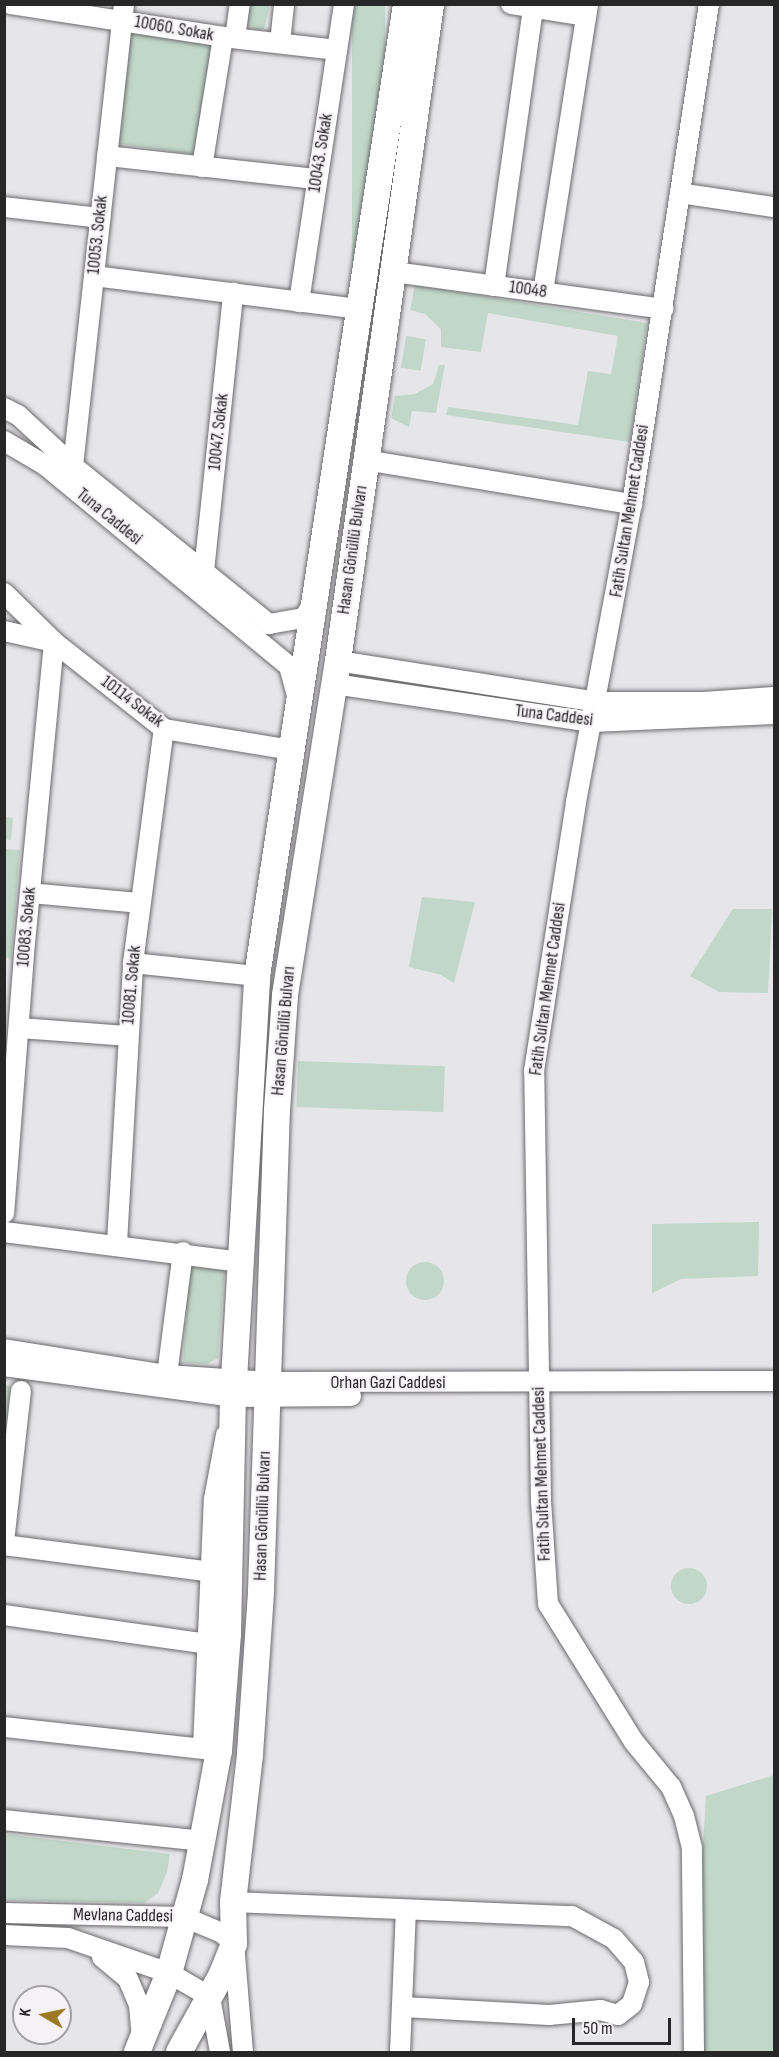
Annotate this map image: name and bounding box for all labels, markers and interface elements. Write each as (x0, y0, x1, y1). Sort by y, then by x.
street label: 10060. Sokak (133, 11, 215, 47)
street label: 10043. Sokak (304, 112, 338, 194)
street label: 10053. Sokak (83, 194, 113, 276)
street label: 10048 (508, 277, 548, 303)
street label: 10047. Sokak (204, 392, 234, 472)
street label: Fatih Sultan Mehmet Caddesi (606, 423, 654, 599)
street label: Tuna Caddesi (72, 484, 146, 550)
street label: Hasan Gönüllü Bulvarı (333, 484, 373, 616)
street label: 10114 Sokak (96, 671, 168, 733)
street label: Tuna Caddesi (514, 701, 594, 731)
street label: 10083. Sokak (13, 886, 41, 968)
street label: Fatih Sultan Mehmet Caddesi (525, 901, 571, 1077)
street label: 10081. Sokak (118, 945, 146, 1025)
street label: Hasan Gönüllü Bulvarı (268, 965, 300, 1097)
street label: Orhan Gazi Caddesi (330, 1372, 446, 1394)
street label: Fatih Sultan Mehmet Caddesi (528, 1386, 556, 1562)
street label: Hasan Gönüllü Bulvarı (250, 1451, 276, 1581)
street label: Mevlana Caddesi (73, 1904, 173, 1928)
north arrow (12, 1985, 72, 2045)
scale bar (575, 2006, 674, 2044)
text: K (16, 2007, 36, 2018)
text: 50 m (583, 2018, 613, 2039)

